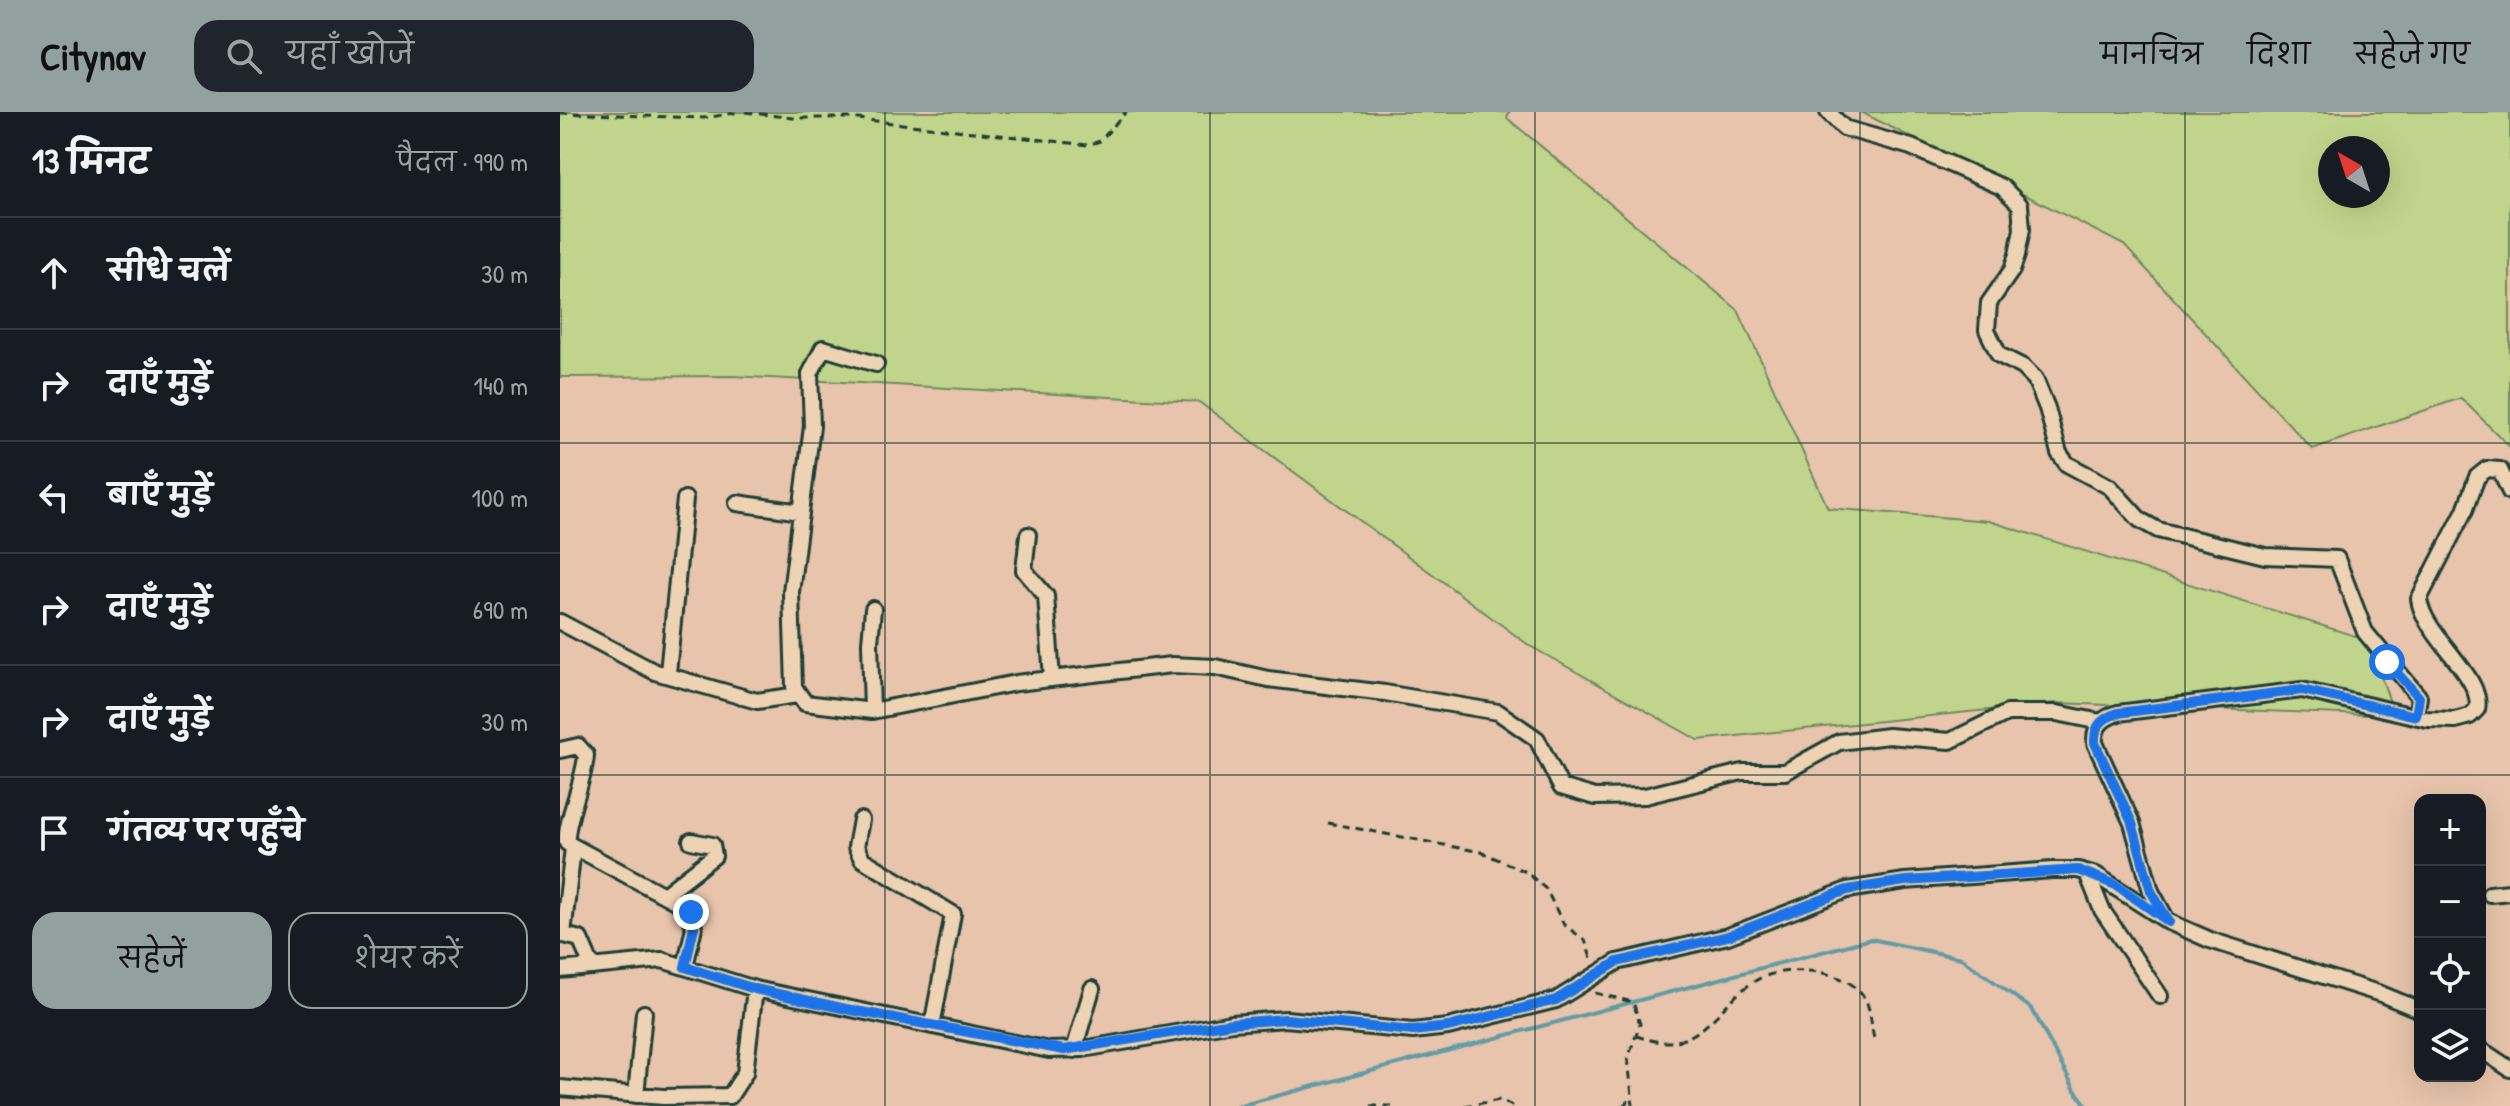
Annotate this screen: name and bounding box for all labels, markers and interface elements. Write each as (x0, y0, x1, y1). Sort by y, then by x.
search box (194, 20, 754, 92)
text: Citynav (40, 30, 146, 82)
text: यहाँ खोजें (286, 33, 414, 73)
icon: search (222, 34, 266, 78)
text: मानचित्र (2100, 35, 2203, 73)
text: दिशा (2247, 35, 2310, 73)
text: सहेजे गए (2354, 35, 2470, 73)
north arrow (2318, 136, 2390, 208)
text: 13 मिनट (32, 138, 150, 184)
text: पैदल · 990 m (396, 144, 528, 179)
text: सीधे चलें (108, 250, 230, 290)
icon: ahead (32, 251, 76, 295)
text: 30 m (481, 256, 528, 291)
text: दाएँ मुड़ें (108, 362, 212, 402)
icon: right (32, 363, 76, 407)
text: 140 m (474, 368, 528, 403)
text: बाएँ मुड़ें (108, 474, 213, 514)
icon: left (32, 475, 76, 519)
text: 100 m (472, 480, 528, 515)
text: दाएँ मुड़ें (108, 586, 212, 626)
icon: right (32, 587, 76, 631)
text: 690 m (473, 592, 528, 627)
route start (2369, 644, 2405, 680)
text: दाएँ मुड़ें (108, 698, 212, 738)
icon: right (32, 699, 76, 743)
text: 30 m (481, 704, 528, 739)
map controls (2414, 794, 2486, 1082)
button: + (2414, 794, 2486, 866)
text: गंतव्य पर पहुँचे (108, 810, 304, 850)
icon: arrive (32, 811, 76, 855)
button: − (2414, 866, 2486, 938)
route end (673, 894, 709, 930)
button: सहेजें (32, 912, 272, 1009)
button: शेयर करें (288, 912, 528, 1009)
button: locate (2414, 938, 2486, 1010)
button: layers (2414, 1010, 2486, 1082)

